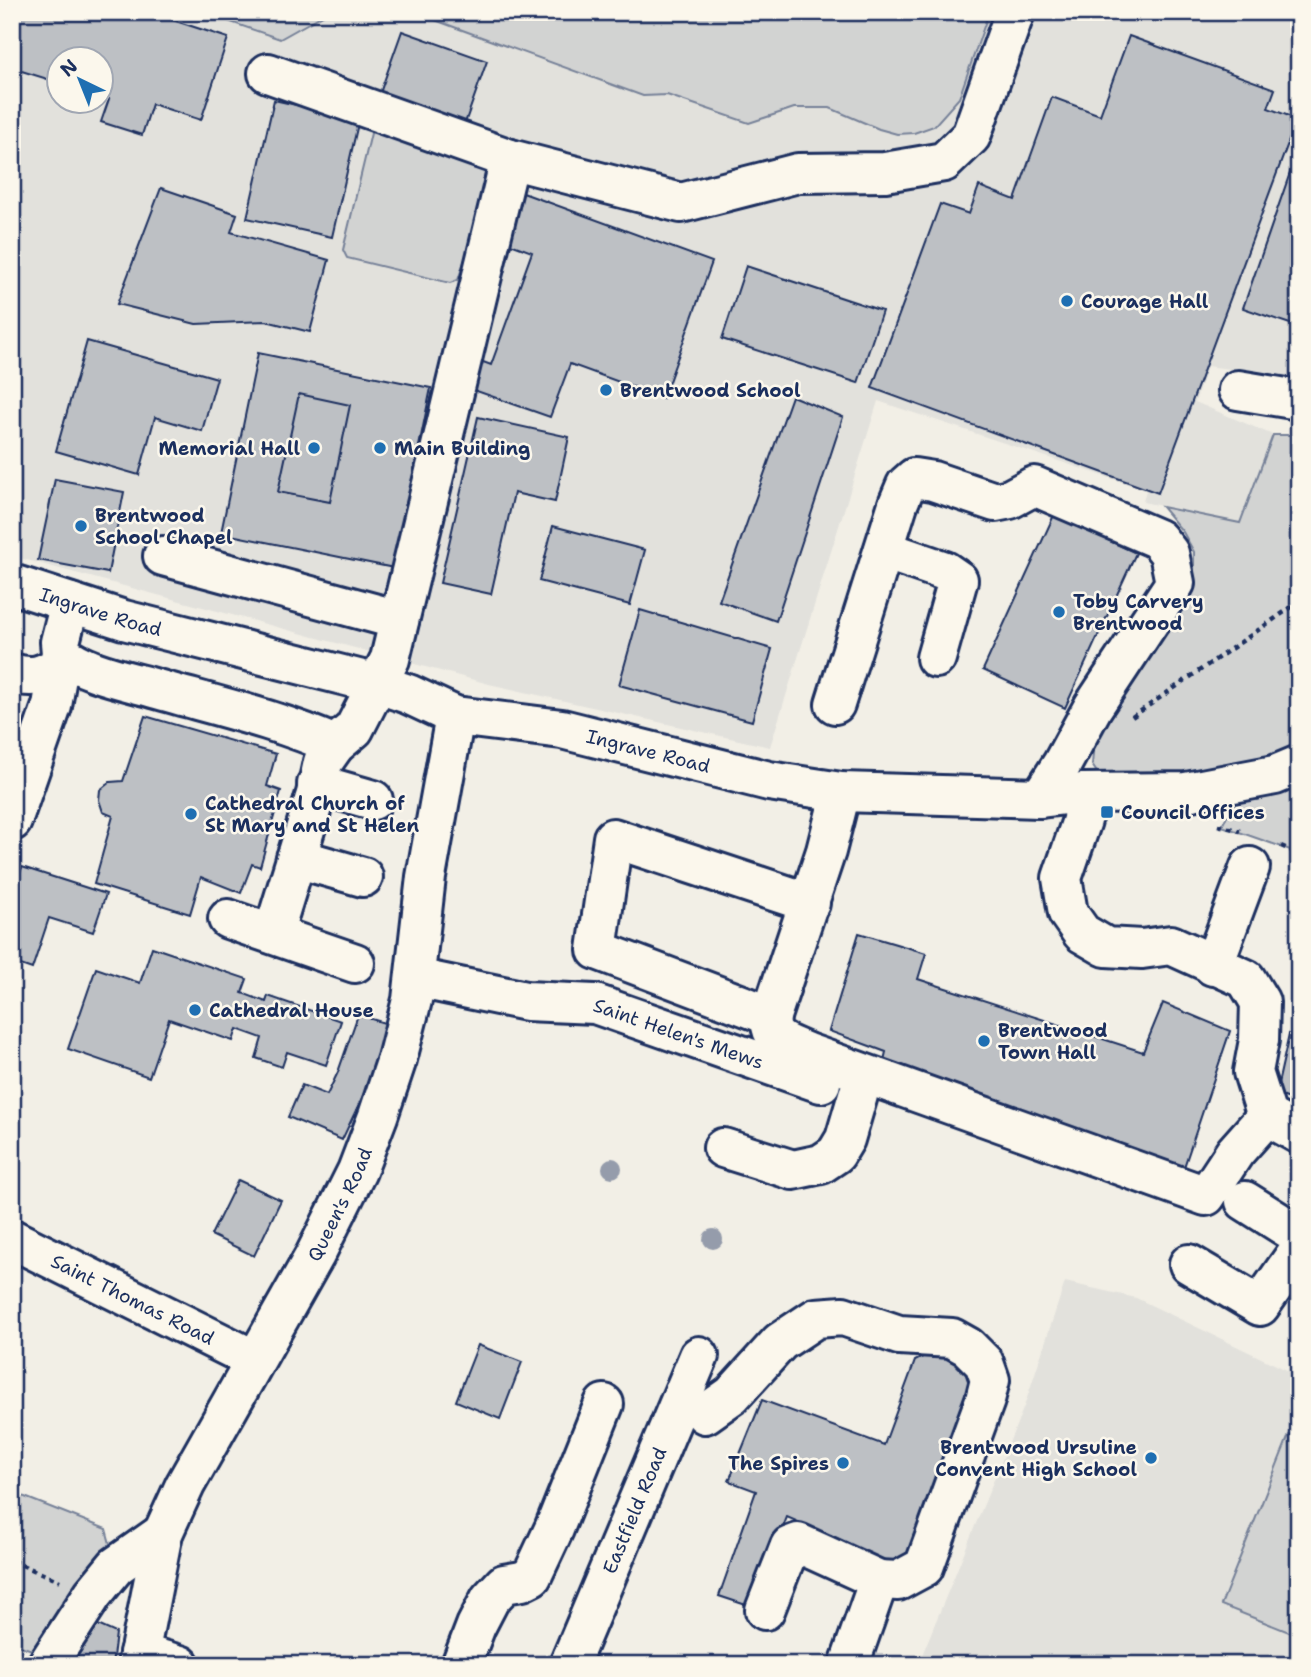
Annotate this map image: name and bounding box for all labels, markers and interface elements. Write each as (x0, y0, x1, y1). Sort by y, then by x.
north arrow (46, 46, 116, 116)
text: N (55, 54, 83, 82)
place label: Courage Hall (1081, 289, 1209, 314)
marker: Courage Hall (1059, 293, 1075, 309)
place label: Brentwood School (620, 378, 801, 403)
marker: Brentwood School (598, 382, 614, 398)
place label: Memorial Hall (158, 436, 300, 461)
place label: Main Building (394, 436, 530, 461)
marker: Memorial Hall (306, 440, 322, 456)
marker: Main Building (372, 440, 388, 456)
place label: Brentwood School Chapel (95, 503, 233, 550)
marker: Brentwood School Chapel (73, 518, 89, 534)
street label: Ingrave Road (36, 581, 165, 642)
place label: Toby Carvery Brentwood (1073, 589, 1204, 636)
marker: Toby Carvery Brentwood (1051, 604, 1067, 620)
street label: Ingrave Road (584, 723, 713, 778)
place label: Cathedral Church of St Mary and St Helen (205, 791, 420, 838)
place label: Council Offices (1121, 800, 1265, 825)
marker: Council Offices (1099, 804, 1115, 820)
marker: Cathedral Church of St Mary and St Helen (183, 806, 199, 822)
street label: Saint Helen's Mews (590, 992, 767, 1074)
place label: Cathedral House (209, 998, 374, 1023)
marker: Cathedral House (187, 1002, 203, 1018)
place label: Brentwood Town Hall (998, 1018, 1108, 1065)
marker: Brentwood Town Hall (976, 1033, 992, 1049)
street label: Queen's Road (301, 1144, 377, 1265)
street label: Saint Thomas Road (47, 1248, 219, 1350)
place label: Brentwood Ursuline Convent High School (935, 1435, 1137, 1482)
street label: Eastfield Road (596, 1443, 672, 1577)
marker: Brentwood Ursuline Convent High School (1143, 1450, 1159, 1466)
place label: The Spires (728, 1451, 829, 1476)
marker: The Spires (835, 1455, 851, 1471)

